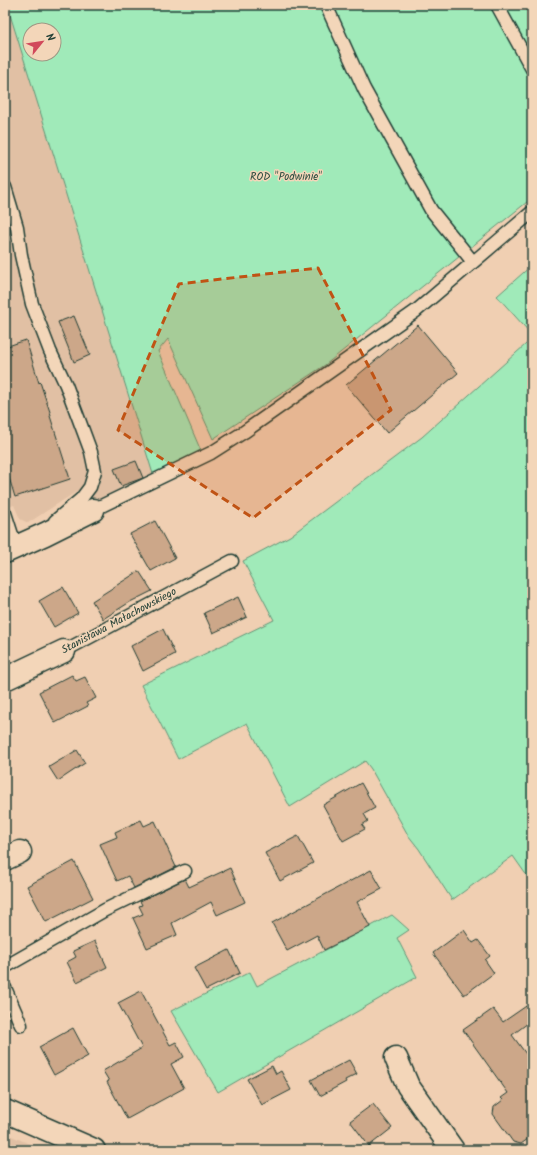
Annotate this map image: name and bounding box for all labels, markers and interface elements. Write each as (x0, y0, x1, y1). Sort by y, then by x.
north arrow (22, 22, 62, 62)
text: N (40, 30, 59, 45)
park label: ROD "Podwinie" (250, 168, 322, 186)
street label: Stanisława Małachowskiego (58, 583, 180, 659)

